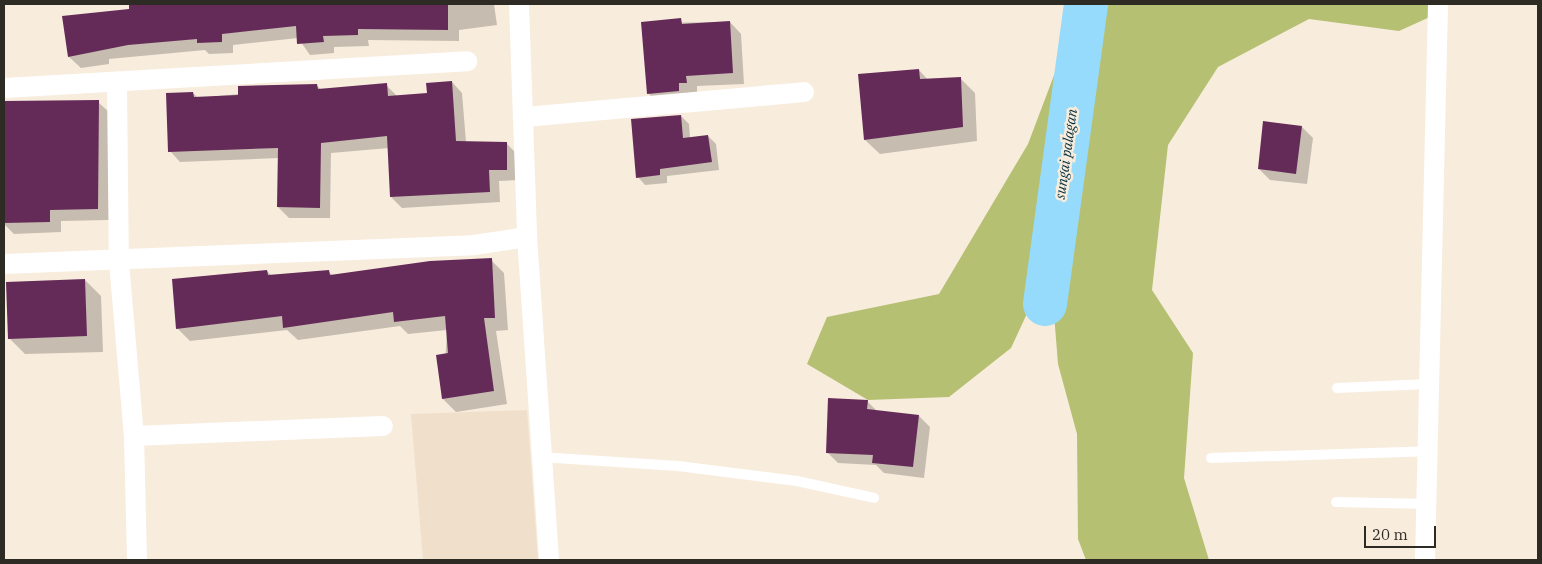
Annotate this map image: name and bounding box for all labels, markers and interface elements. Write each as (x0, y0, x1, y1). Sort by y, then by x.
water label: sungai palagan (1051, 108, 1081, 200)
scale bar (1367, 516, 1440, 548)
text: 20 m (1372, 525, 1408, 544)

